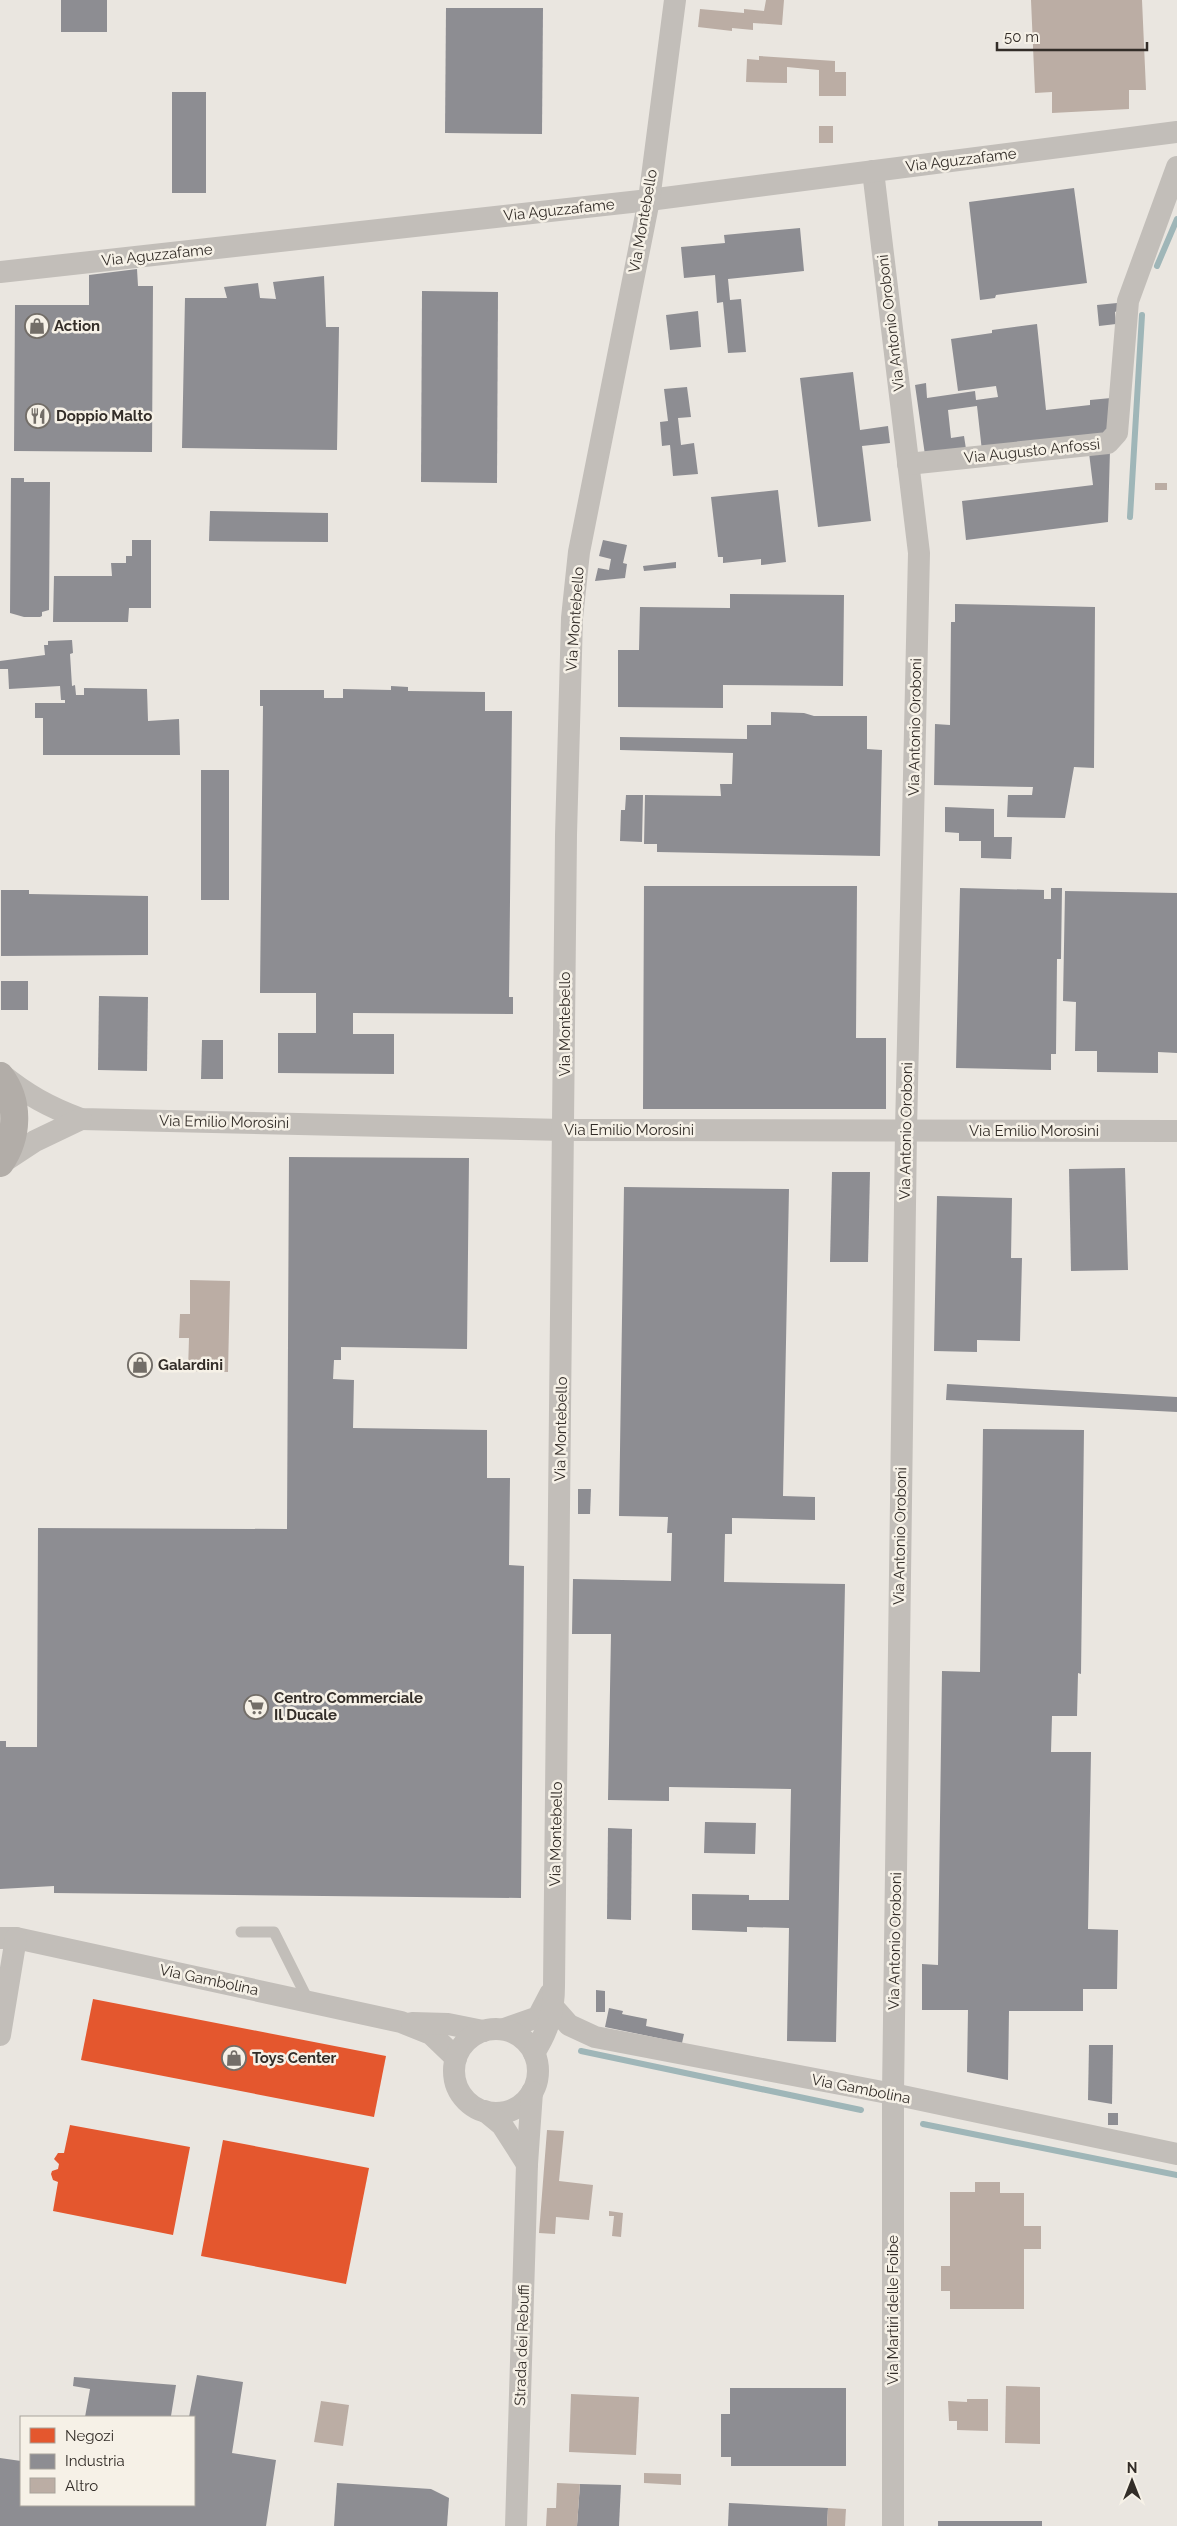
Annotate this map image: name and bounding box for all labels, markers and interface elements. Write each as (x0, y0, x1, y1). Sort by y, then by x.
scale bar (997, 20, 1147, 52)
text: 50 m (1004, 28, 1039, 46)
street label: Via Aguzzafame (904, 144, 1018, 176)
street label: Via Montebello (625, 168, 661, 274)
street label: Via Aguzzafame (503, 195, 616, 225)
street label: Via Aguzzafame (101, 240, 214, 270)
street label: Via Antonio Oroboni (874, 254, 908, 392)
shop icon: Action (24, 313, 50, 339)
place label: Action (54, 317, 100, 335)
restaurant icon: Doppio Malto (25, 403, 51, 429)
place label: Doppio Malto (56, 407, 152, 425)
street label: Via Augusto Anfossi (963, 435, 1101, 467)
street label: Via Montebello (562, 566, 588, 672)
street label: Via Antonio Oroboni (905, 658, 925, 796)
street label: Via Montebello (556, 971, 574, 1076)
street label: Via Antonio Oroboni (896, 1062, 916, 1200)
street label: Via Emilio Morosini (159, 1112, 289, 1132)
street label: Via Emilio Morosini (564, 1121, 694, 1139)
street label: Via Emilio Morosini (969, 1122, 1099, 1140)
shop icon: Galardini (127, 1352, 153, 1378)
place label: Galardini (158, 1356, 223, 1374)
street label: Via Montebello (551, 1376, 571, 1482)
street label: Via Antonio Oroboni (890, 1467, 910, 1605)
place label: Centro Commerciale Il Ducale (274, 1689, 423, 1724)
supermarket icon: Centro Commerciale Il Ducale (243, 1694, 269, 1720)
street label: Via Montebello (546, 1781, 566, 1887)
street label: Via Antonio Oroboni (885, 1872, 905, 2010)
street label: Via Gambolina (158, 1961, 260, 1999)
shop icon: Toys Center (221, 2045, 247, 2071)
place label: Toys Center (252, 2049, 337, 2067)
street label: Via Gambolina (810, 2071, 912, 2107)
street label: Via Martiri delle Foibe (884, 2235, 902, 2385)
street label: Strada dei Rebuffi (511, 2284, 533, 2406)
legend (20, 2416, 195, 2506)
text: Negozi (65, 2427, 114, 2445)
text: Industria (65, 2452, 125, 2470)
north arrow (1107, 2456, 1157, 2506)
text: N (1127, 2460, 1137, 2476)
text: Altro (65, 2477, 98, 2495)

